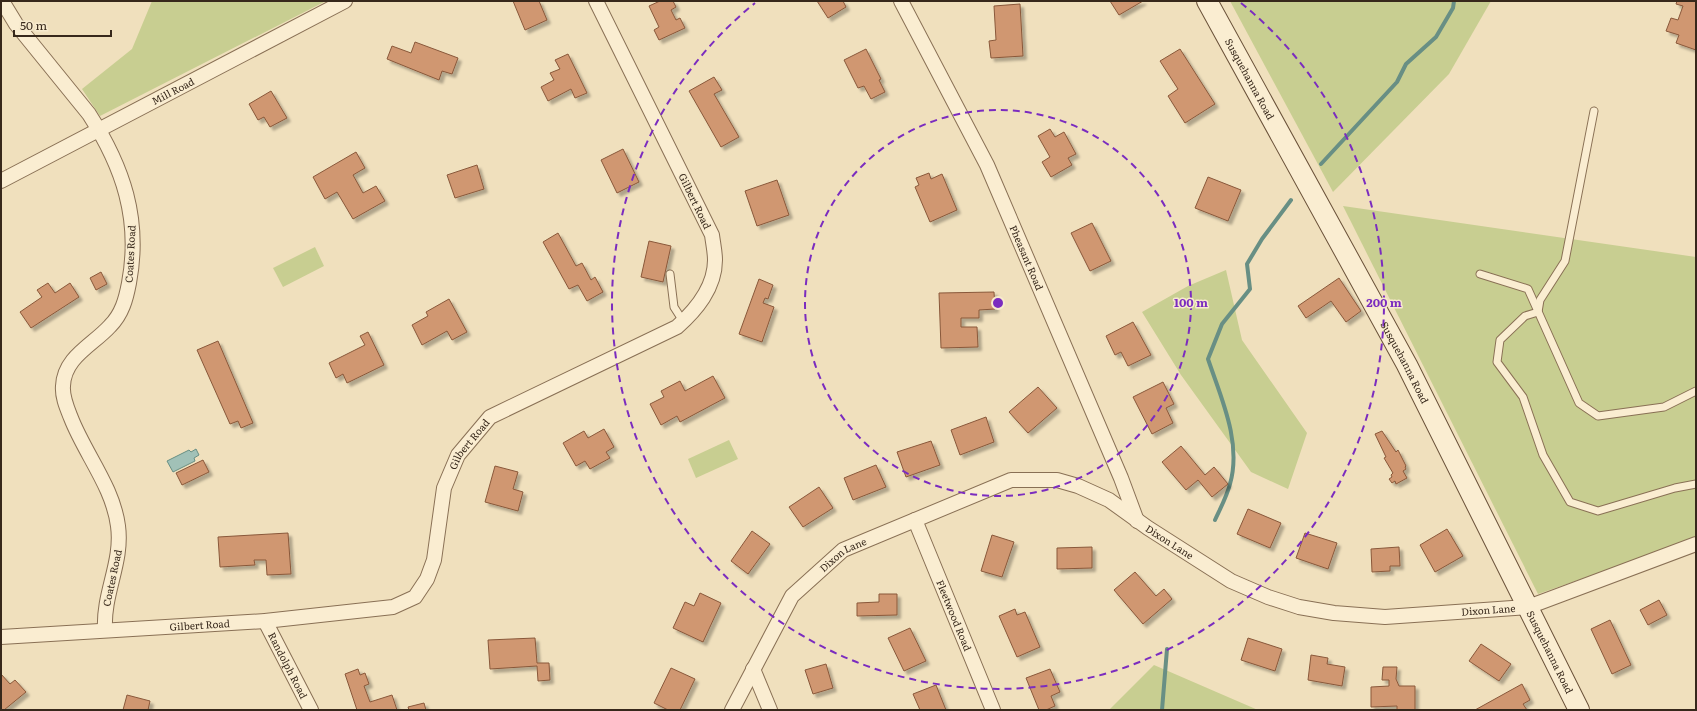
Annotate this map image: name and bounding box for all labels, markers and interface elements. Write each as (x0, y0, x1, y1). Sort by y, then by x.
scale bar (14, 12, 111, 38)
text: 50 m (20, 16, 47, 34)
street label: Susquehanna Road (1222, 35, 1279, 122)
street label: Mill Road (149, 73, 197, 108)
street label: Gilbert Road (675, 170, 715, 231)
street label: Pheasant Road (1007, 223, 1048, 292)
street label: Coates Road (120, 225, 139, 283)
text: 100 m (1174, 293, 1208, 311)
text: 200 m (1366, 293, 1402, 311)
centre of rings (991, 296, 1005, 310)
street label: Susquehanna Road (1377, 318, 1433, 406)
street label: Gilbert Road (445, 415, 493, 472)
street label: Dixon Lane (1143, 520, 1197, 562)
street label: Dixon Lane (816, 533, 868, 575)
street label: Coates Road (98, 548, 125, 608)
street label: Fleetwood Road (933, 577, 976, 653)
street label: Dixon Lane (1461, 600, 1516, 619)
street label: Susquehanna Road (1524, 608, 1577, 696)
street label: Gilbert Road (169, 615, 230, 634)
street label: Randolph Road (265, 629, 312, 701)

